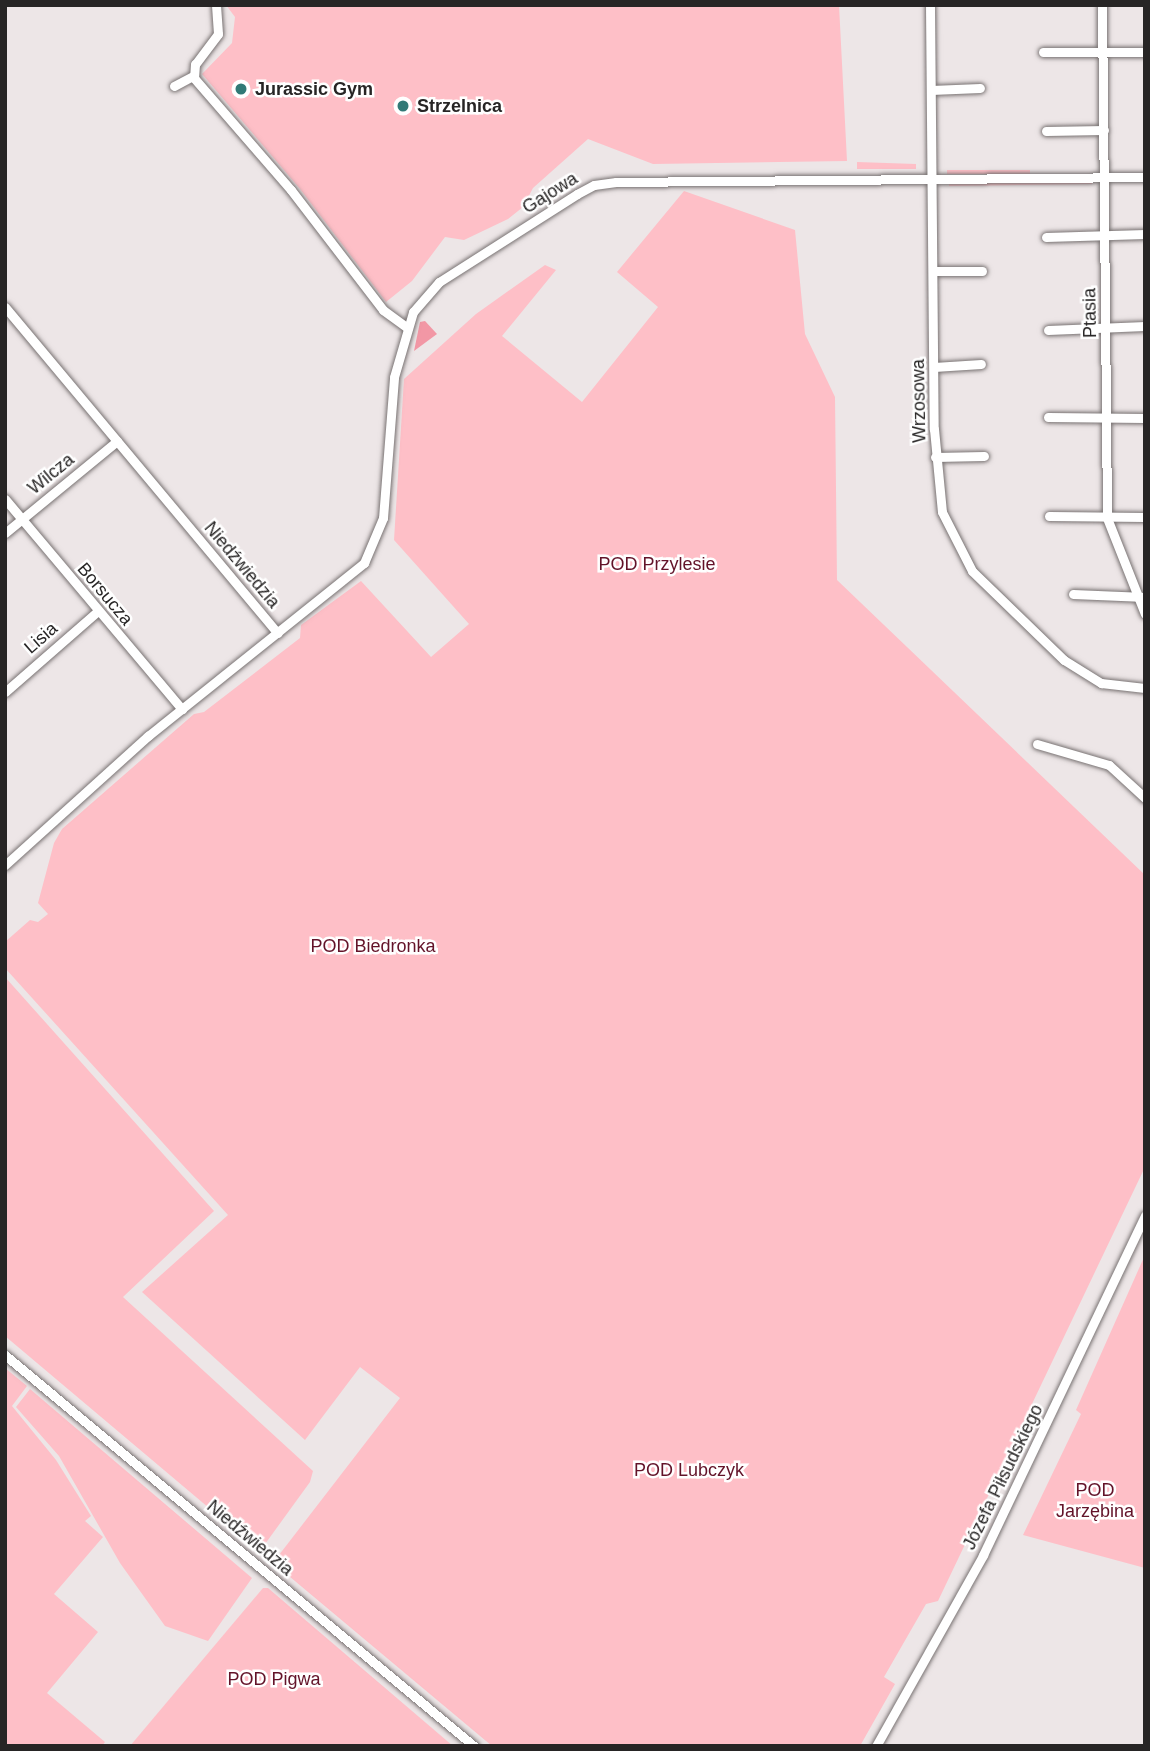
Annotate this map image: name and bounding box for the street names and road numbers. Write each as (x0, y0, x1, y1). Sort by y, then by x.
street label: Gajowa (518, 168, 582, 218)
street label: Ptasia (1079, 288, 1101, 338)
street label: Wrzosowa (907, 359, 931, 443)
street label: Wilcza (24, 449, 78, 499)
street label: Niedźwiedzia (200, 517, 284, 613)
street label: Borsucza (73, 558, 137, 630)
street label: Lisia (20, 618, 62, 658)
street label: Józefa Piłsudskiego (958, 1401, 1048, 1553)
street label: Niedźwiedzia (202, 1496, 298, 1580)

